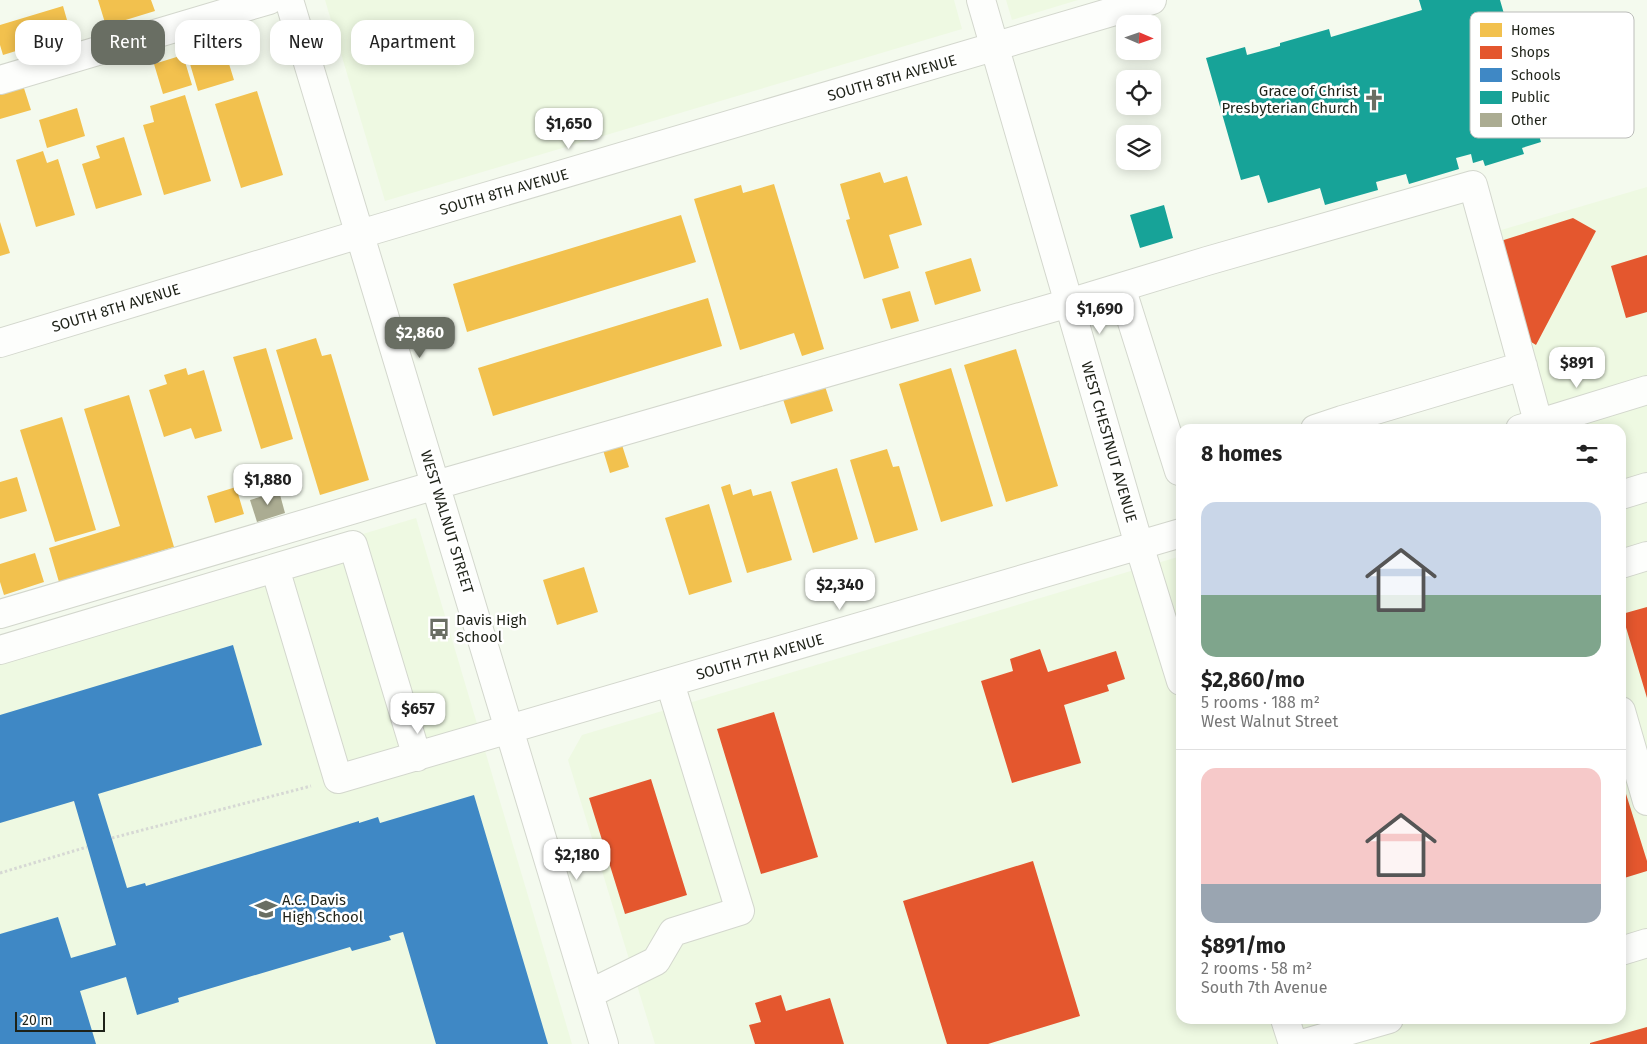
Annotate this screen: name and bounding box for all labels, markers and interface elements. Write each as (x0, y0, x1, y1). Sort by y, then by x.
legend (1470, 12, 1634, 138)
north arrow (1116, 15, 1161, 60)
map controls (1116, 15, 1161, 170)
chip: Buy (15, 20, 81, 65)
chip: Rent (91, 20, 165, 65)
chip: Filters (175, 20, 260, 65)
chip: New (270, 20, 341, 65)
chip: Apartment (351, 20, 474, 65)
text: Homes (1511, 22, 1555, 39)
text: Shops (1511, 44, 1550, 61)
street label: SOUTH 8TH AVENUE (825, 51, 959, 105)
text: Schools (1511, 67, 1561, 84)
button: locate (1116, 70, 1161, 115)
place label: Grace of Christ Presbyterian Church (1221, 82, 1359, 117)
church icon: Grace of Christ Presbyterian Church (1361, 87, 1387, 113)
text: Public (1511, 89, 1550, 106)
pin: $1,650 (528, 108, 610, 150)
text: Other (1511, 112, 1548, 129)
text: $1,650 (546, 114, 592, 133)
button: layers (1116, 125, 1161, 170)
street label: SOUTH 8TH AVENUE (437, 165, 571, 219)
street label: SOUTH 8TH AVENUE (50, 280, 182, 336)
pin: $1,690 (1059, 292, 1141, 335)
text: $1,690 (1077, 299, 1123, 318)
pin: $2,860 (379, 316, 461, 359)
text: $2,860 (396, 323, 444, 342)
pin: $891 (1547, 346, 1607, 389)
text: $891 (1560, 353, 1594, 372)
street label: WEST CHESTNUT AVENUE (1077, 359, 1141, 525)
icon: filters (1573, 440, 1601, 468)
text: 8 homes (1201, 441, 1282, 467)
street label: WEST WALNUT STREET (417, 448, 477, 596)
pin: $1,880 (227, 464, 309, 506)
text: $1,880 (244, 470, 292, 489)
icon: home (1356, 535, 1446, 625)
pin: $2,340 (799, 568, 881, 611)
text: $2,340 (816, 575, 864, 594)
place label: Davis High School (456, 611, 527, 646)
bus stop icon: Davis High School (426, 616, 452, 642)
street label: SOUTH 7TH AVENUE (694, 630, 826, 684)
text: $2,860/mo (1201, 667, 1305, 693)
pin: $657 (388, 692, 448, 735)
text: 5 rooms · 188 m² (1201, 693, 1320, 712)
text: $657 (401, 699, 435, 718)
text: West Walnut Street (1201, 712, 1338, 731)
icon: home (1356, 800, 1446, 890)
pin: $2,180 (536, 838, 618, 881)
text: $2,180 (554, 845, 600, 864)
place label: A.C. Davis High School (282, 891, 364, 926)
school or university icon: A.C. Davis High School (253, 896, 279, 922)
text: $891/mo (1201, 933, 1286, 959)
text: 2 rooms · 58 m² (1201, 959, 1312, 978)
text: South 7th Avenue (1201, 978, 1327, 997)
scale bar (15, 1009, 105, 1032)
text: 20 m (22, 1012, 52, 1029)

